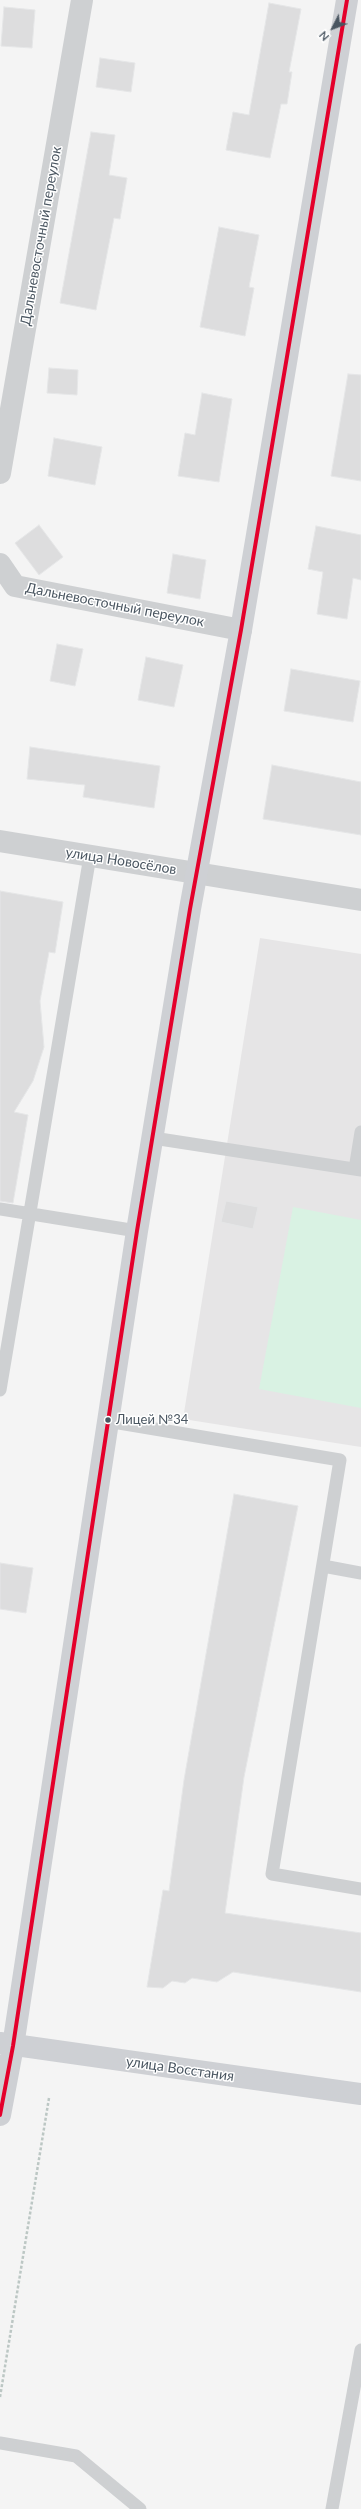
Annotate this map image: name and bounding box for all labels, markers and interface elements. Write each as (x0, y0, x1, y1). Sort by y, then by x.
north arrow (313, 8, 353, 48)
text: N (316, 29, 331, 44)
street label: Дальневосточный переулок (17, 145, 65, 327)
street label: Дальневосточный переулок (24, 579, 206, 631)
street label: улица Новосёлов (64, 844, 178, 878)
place label: Лицей №34 (116, 1412, 188, 1428)
marker: Лицей №34 (103, 1415, 113, 1425)
street label: улица Восстания (125, 2053, 235, 2085)

